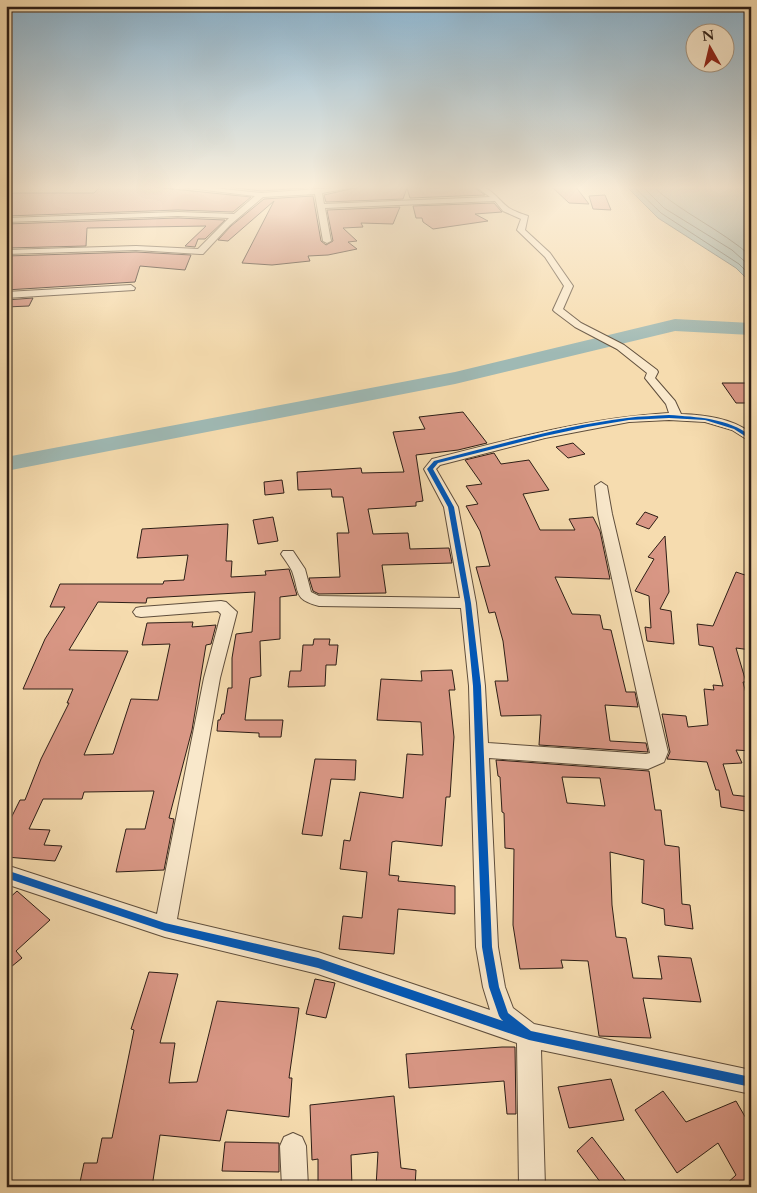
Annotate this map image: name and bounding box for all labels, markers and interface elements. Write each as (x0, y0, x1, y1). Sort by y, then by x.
north arrow (684, 22, 734, 72)
text: N (701, 25, 716, 46)

